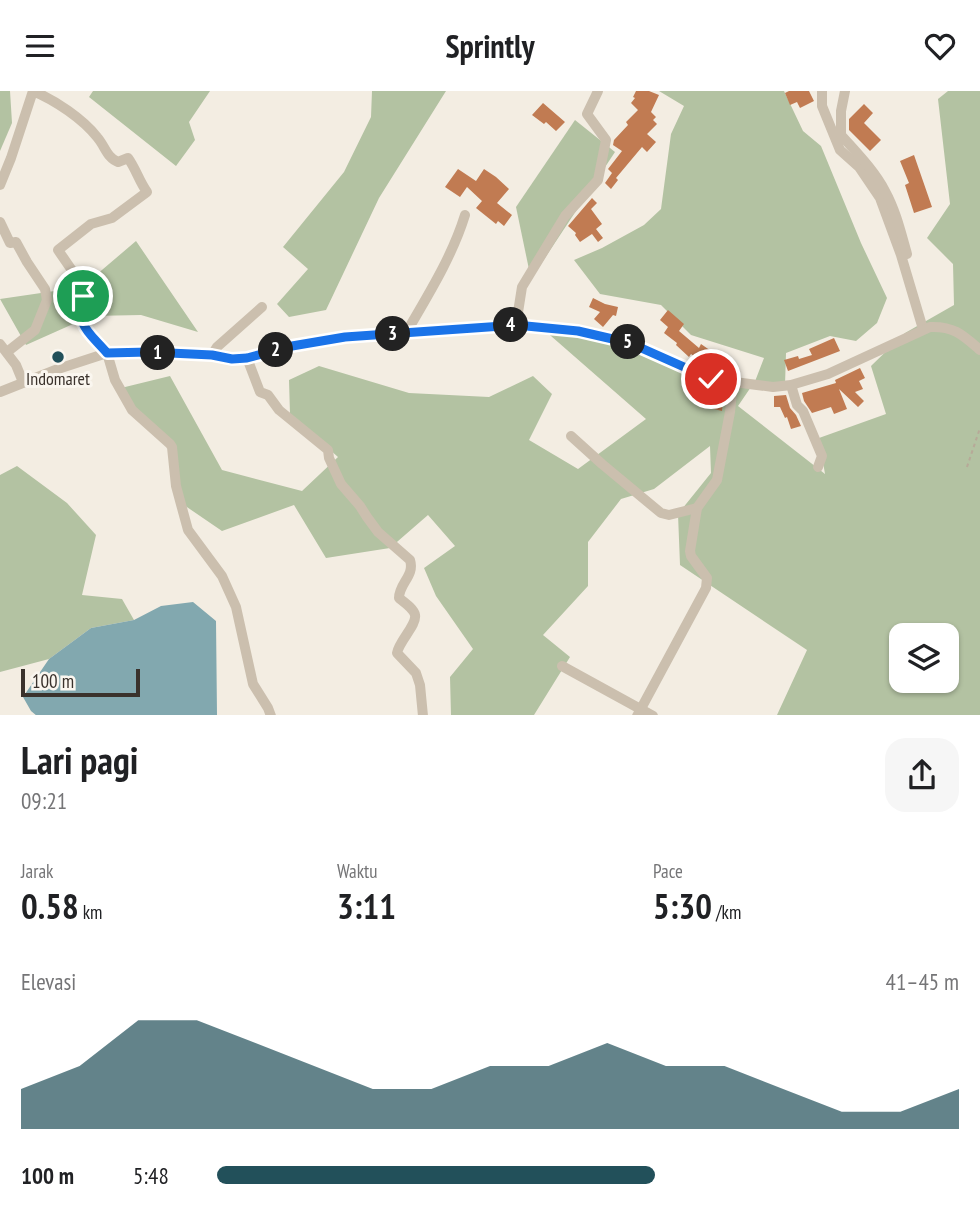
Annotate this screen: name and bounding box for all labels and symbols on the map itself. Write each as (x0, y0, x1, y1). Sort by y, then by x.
pin (53, 266, 113, 326)
pin: 4 (494, 307, 528, 343)
pin: 3 (376, 317, 410, 351)
pin: 5 (610, 324, 646, 359)
pin: 2 (258, 333, 294, 367)
pin: 1 (140, 335, 176, 371)
marker: Indomaret (50, 349, 66, 365)
pin (681, 349, 741, 409)
place label: Indomaret (26, 367, 90, 390)
scale bar (21, 667, 140, 698)

